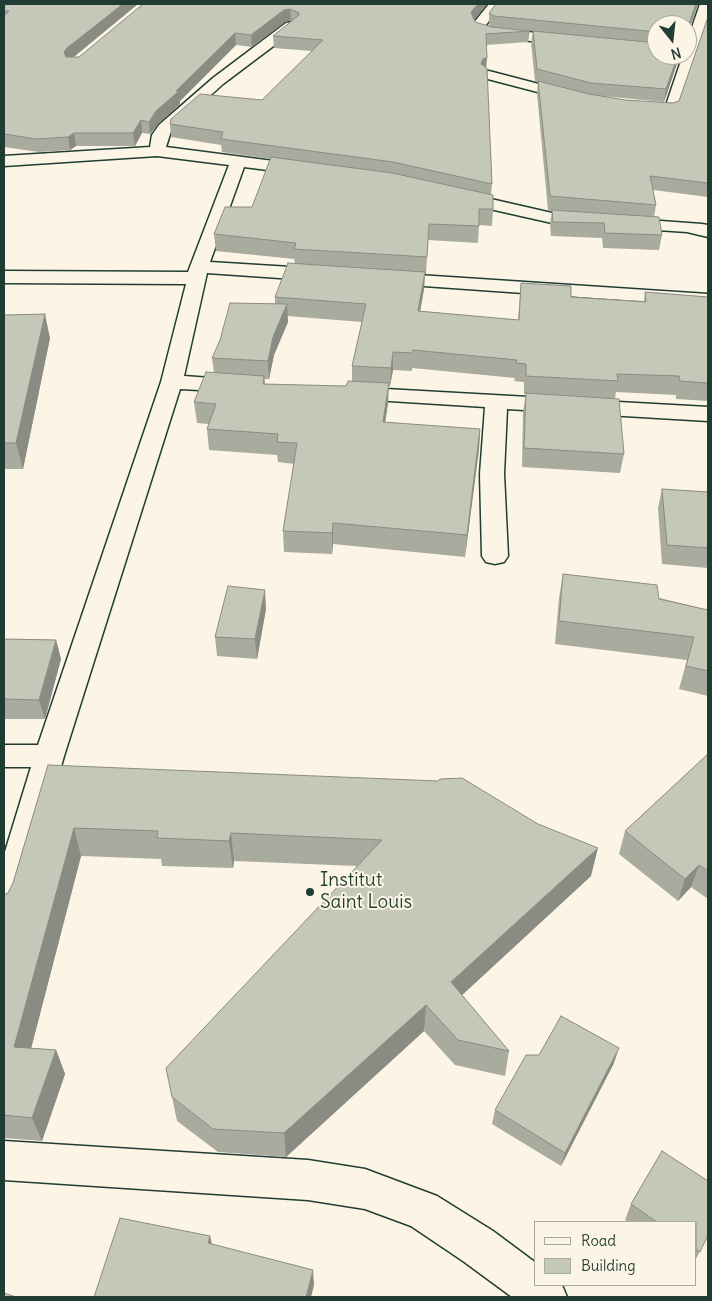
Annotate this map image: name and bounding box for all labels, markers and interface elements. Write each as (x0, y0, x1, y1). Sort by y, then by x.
north arrow (647, 15, 697, 65)
text: N (669, 43, 683, 63)
place label: Institut Saint Louis (320, 870, 412, 914)
marker: Institut Saint Louis (304, 886, 316, 898)
legend (534, 1221, 697, 1286)
text: Road (581, 1231, 616, 1250)
text: Building (581, 1256, 636, 1275)

